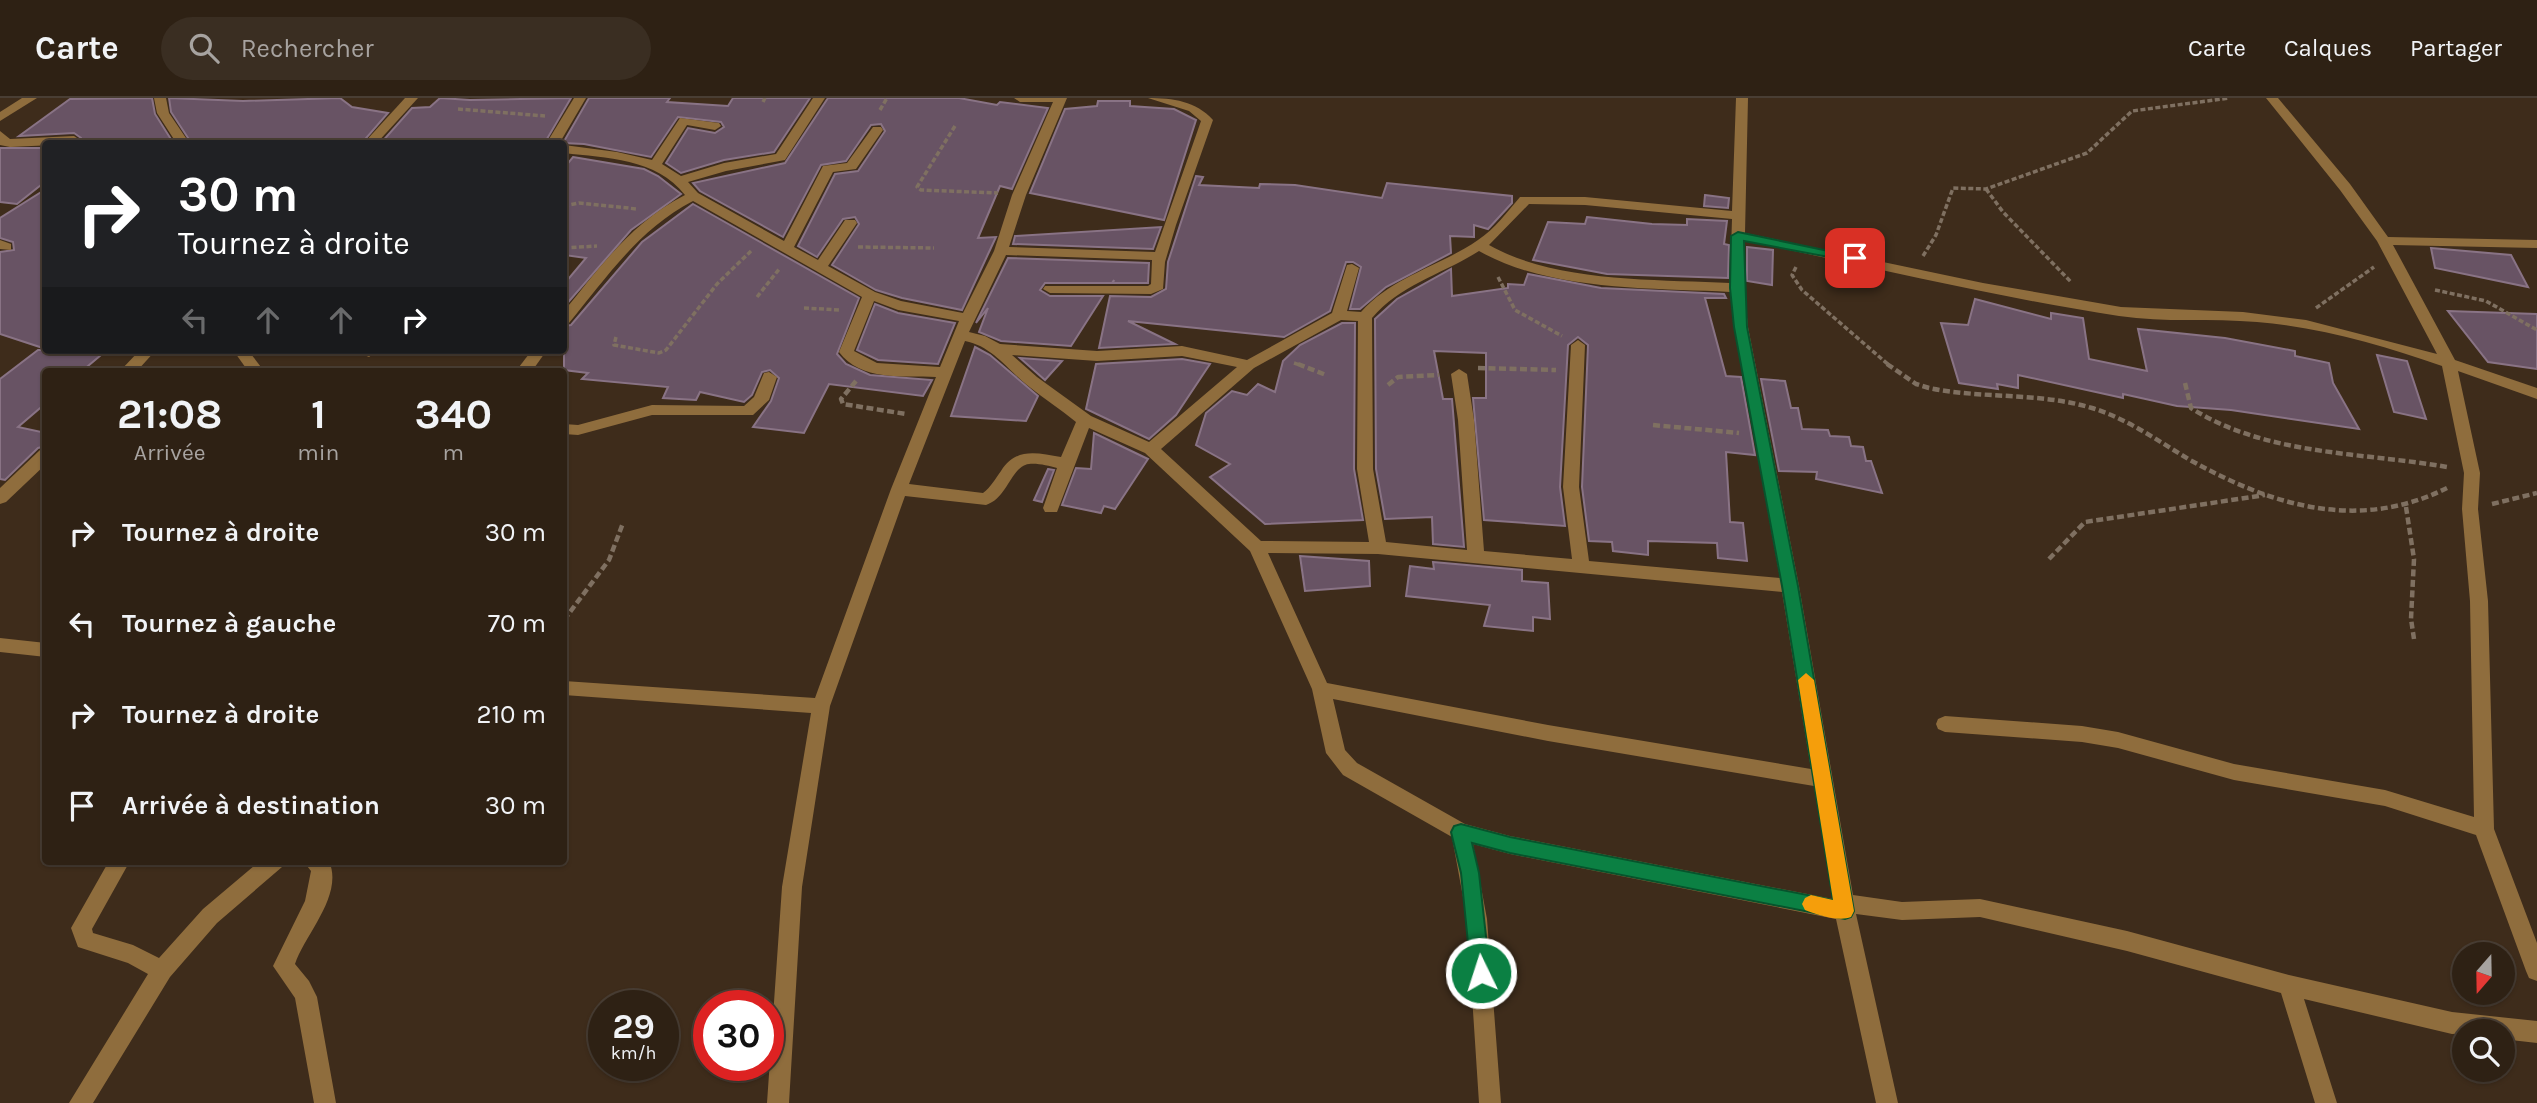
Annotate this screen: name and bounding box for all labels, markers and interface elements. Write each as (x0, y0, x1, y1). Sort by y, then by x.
search box (161, 17, 651, 80)
text: Carte (35, 29, 119, 67)
icon: search (185, 29, 223, 67)
text: Rechercher (241, 33, 374, 64)
text: Carte (2188, 34, 2246, 62)
text: Calques (2284, 34, 2372, 62)
text: Partager (2410, 34, 2502, 62)
text: 30 m (178, 166, 298, 223)
icon: right (63, 168, 154, 259)
text: Tournez à droite (178, 225, 410, 262)
pin (1825, 228, 1885, 288)
icon: arrive (1836, 239, 1874, 277)
icon: left (176, 301, 214, 339)
icon: ahead (249, 301, 287, 339)
icon: ahead (322, 301, 360, 339)
icon: right (395, 301, 433, 339)
text: 21:08 (117, 389, 222, 439)
text: 1 (311, 389, 326, 439)
text: 340 (414, 389, 492, 439)
text: Arrivée (134, 439, 206, 466)
text: min (297, 439, 340, 466)
text: m (442, 439, 464, 466)
icon: right (63, 514, 101, 552)
text: Tournez à droite (122, 517, 319, 548)
text: 30 m (485, 517, 546, 548)
icon: left (63, 605, 101, 643)
text: Tournez à gauche (122, 608, 336, 639)
text: 70 m (488, 608, 546, 639)
icon: right (63, 696, 101, 734)
text: Tournez à droite (122, 699, 319, 730)
text: 210 m (476, 699, 546, 730)
icon: arrive (63, 787, 101, 825)
text: Arrivée à destination (122, 790, 380, 821)
text: 30 m (485, 790, 546, 821)
position arrow (1444, 936, 1518, 1010)
north arrow (2452, 942, 2515, 1004)
map controls (2452, 942, 2515, 1082)
speed limit sign: 30 (693, 990, 784, 1081)
text: 29 (612, 1006, 655, 1047)
button: search (2452, 1019, 2515, 1082)
text: km/h (611, 1042, 656, 1064)

